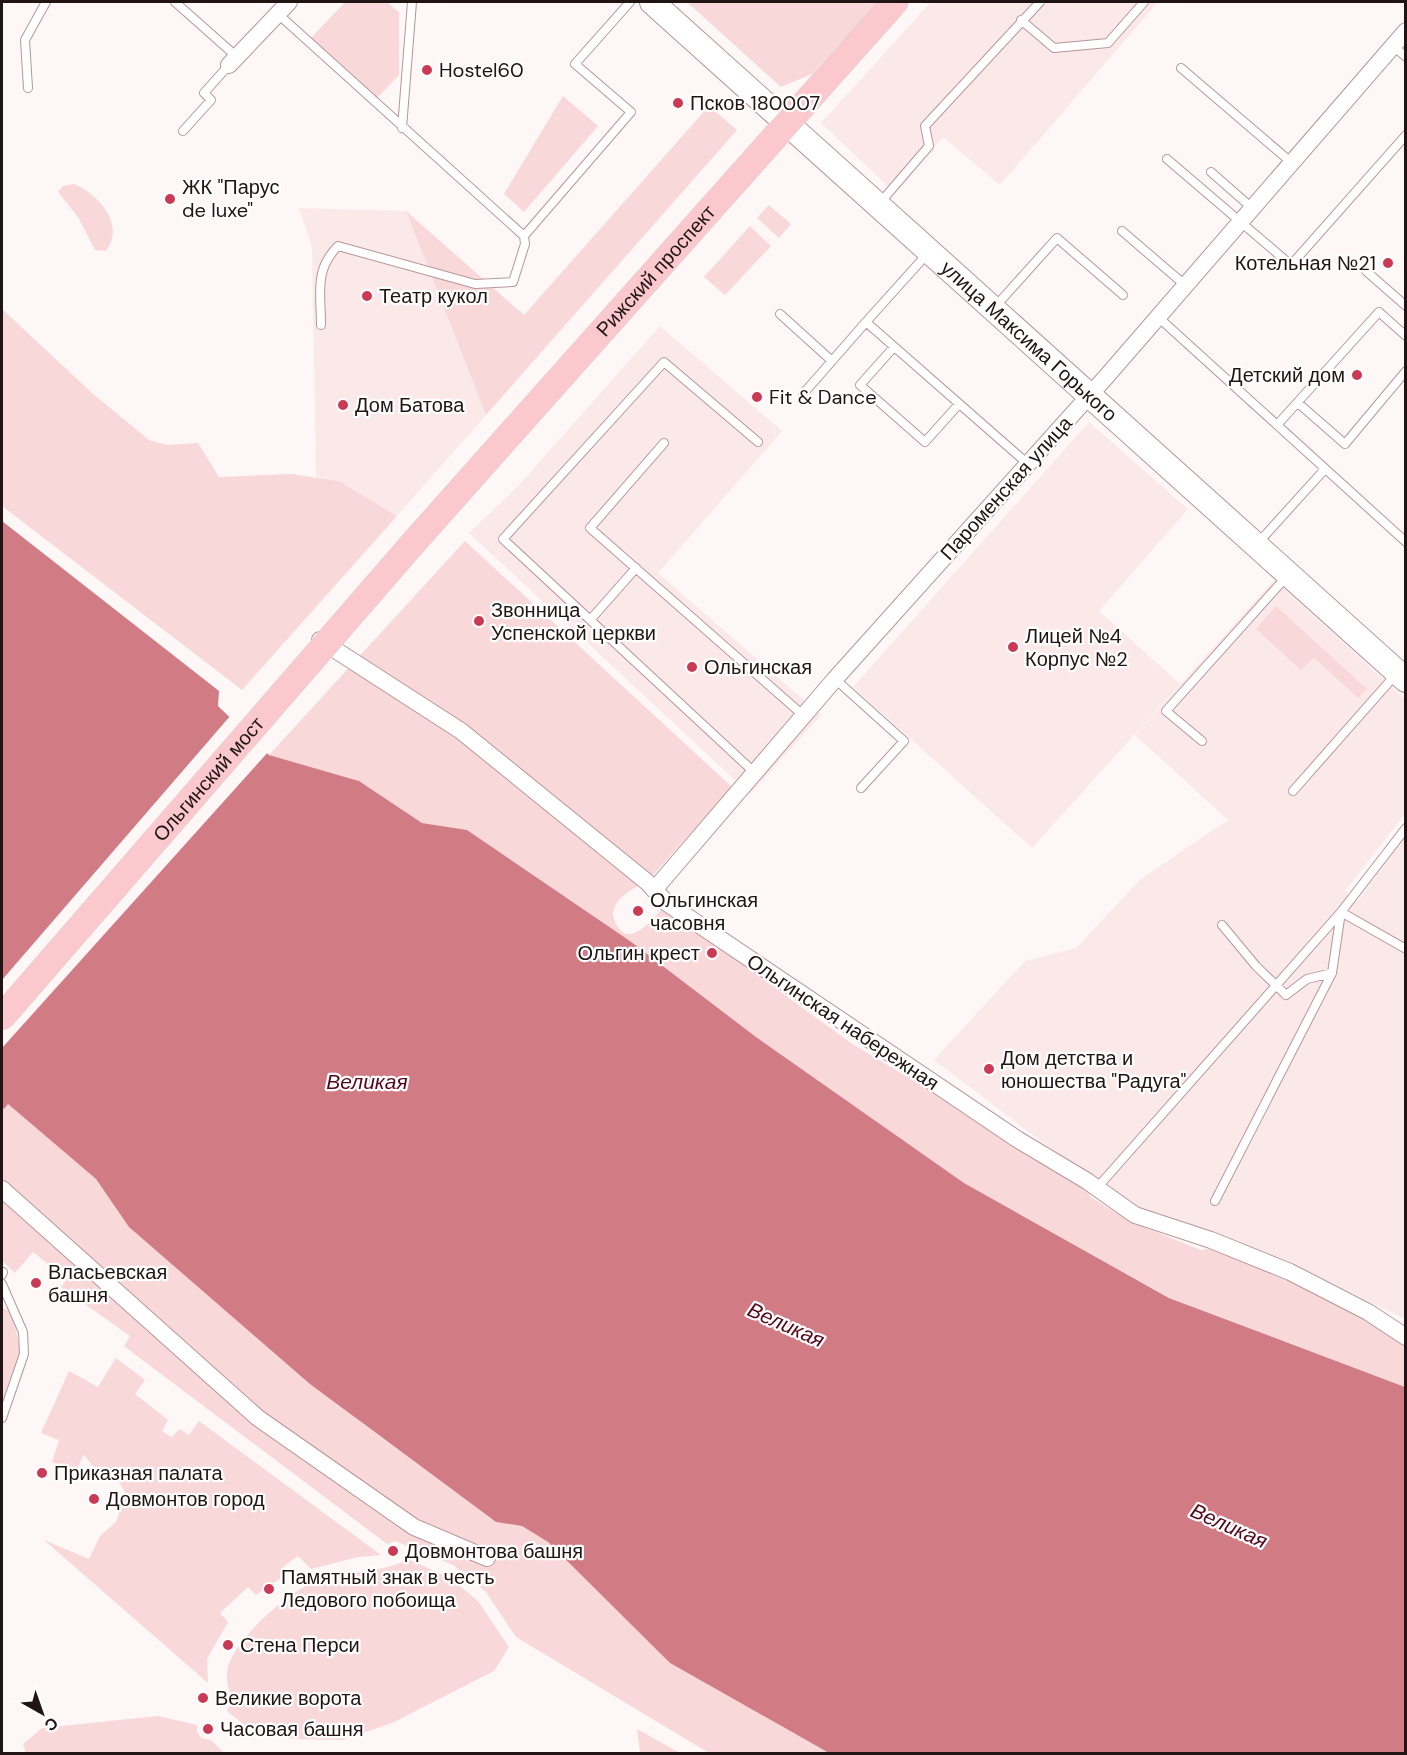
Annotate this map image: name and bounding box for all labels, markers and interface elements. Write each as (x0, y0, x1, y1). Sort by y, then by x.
place label: Hostel60 (439, 57, 524, 83)
marker: Hostel60 (420, 63, 434, 77)
place label: Псков 180007 (690, 90, 820, 116)
marker: Псков 180007 (671, 96, 685, 110)
place label: ЖК "Парус de luxe" (182, 174, 279, 223)
marker: ЖК "Парус de luxe" (163, 192, 177, 206)
street label: Рижский проспект (590, 199, 721, 342)
place label: Котельная №21 (1235, 250, 1376, 276)
street label: улица Максима Горького (935, 255, 1123, 427)
marker: Котельная №21 (1381, 256, 1395, 270)
place label: Театр кукол (379, 283, 488, 309)
marker: Театр кукол (360, 289, 374, 303)
place label: Детский дом (1229, 362, 1345, 388)
marker: Детский дом (1350, 368, 1364, 382)
place label: Fit & Dance (769, 384, 877, 410)
marker: Fit & Dance (750, 390, 764, 404)
place label: Дом Батова (355, 392, 465, 418)
marker: Дом Батова (336, 398, 350, 412)
street label: Пароменская улица (934, 410, 1078, 565)
place label: Звонница Успенской церкви (491, 597, 656, 646)
marker: Звонница Успенской церкви (472, 614, 486, 628)
place label: Лицей №4 Корпус №2 (1025, 623, 1128, 672)
marker: Лицей №4 Корпус №2 (1006, 640, 1020, 654)
place label: Ольгинская (704, 654, 812, 680)
marker: Ольгинская (685, 660, 699, 674)
street label: Ольгинский мост (147, 711, 270, 847)
place label: Ольгинская часовня (650, 887, 758, 936)
marker: Ольгинская часовня (631, 904, 645, 918)
place label: Ольгин крест (578, 940, 700, 966)
marker: Ольгин крест (705, 946, 719, 960)
street label: Ольгинская набережная (742, 948, 944, 1096)
place label: Дом детства и юношества "Радуга" (1001, 1045, 1187, 1094)
marker: Дом детства и юношества "Радуга" (982, 1062, 996, 1076)
water label: Великая (326, 1068, 408, 1096)
place label: Власьевская башня (48, 1259, 167, 1308)
marker: Власьевская башня (29, 1276, 43, 1290)
water label: Великая (743, 1296, 829, 1354)
place label: Приказная палата (54, 1460, 223, 1486)
marker: Приказная палата (35, 1466, 49, 1480)
place label: Довмонтов город (106, 1486, 265, 1512)
marker: Довмонтов город (87, 1492, 101, 1506)
water label: Великая (1186, 1497, 1272, 1555)
place label: Довмонтова башня (405, 1538, 583, 1564)
marker: Довмонтова башня (386, 1544, 400, 1558)
place label: Памятный знак в честь Ледового побоища (281, 1564, 495, 1613)
marker: Памятный знак в честь Ледового побоища (262, 1582, 276, 1596)
place label: Стена Перси (240, 1632, 360, 1658)
marker: Стена Перси (221, 1638, 235, 1652)
north arrow (12, 1683, 72, 1743)
place label: Великие ворота (215, 1685, 362, 1711)
marker: Великие ворота (196, 1691, 210, 1705)
text: С (40, 1712, 62, 1736)
place label: Часовая башня (220, 1716, 364, 1742)
marker: Часовая башня (201, 1722, 215, 1736)

